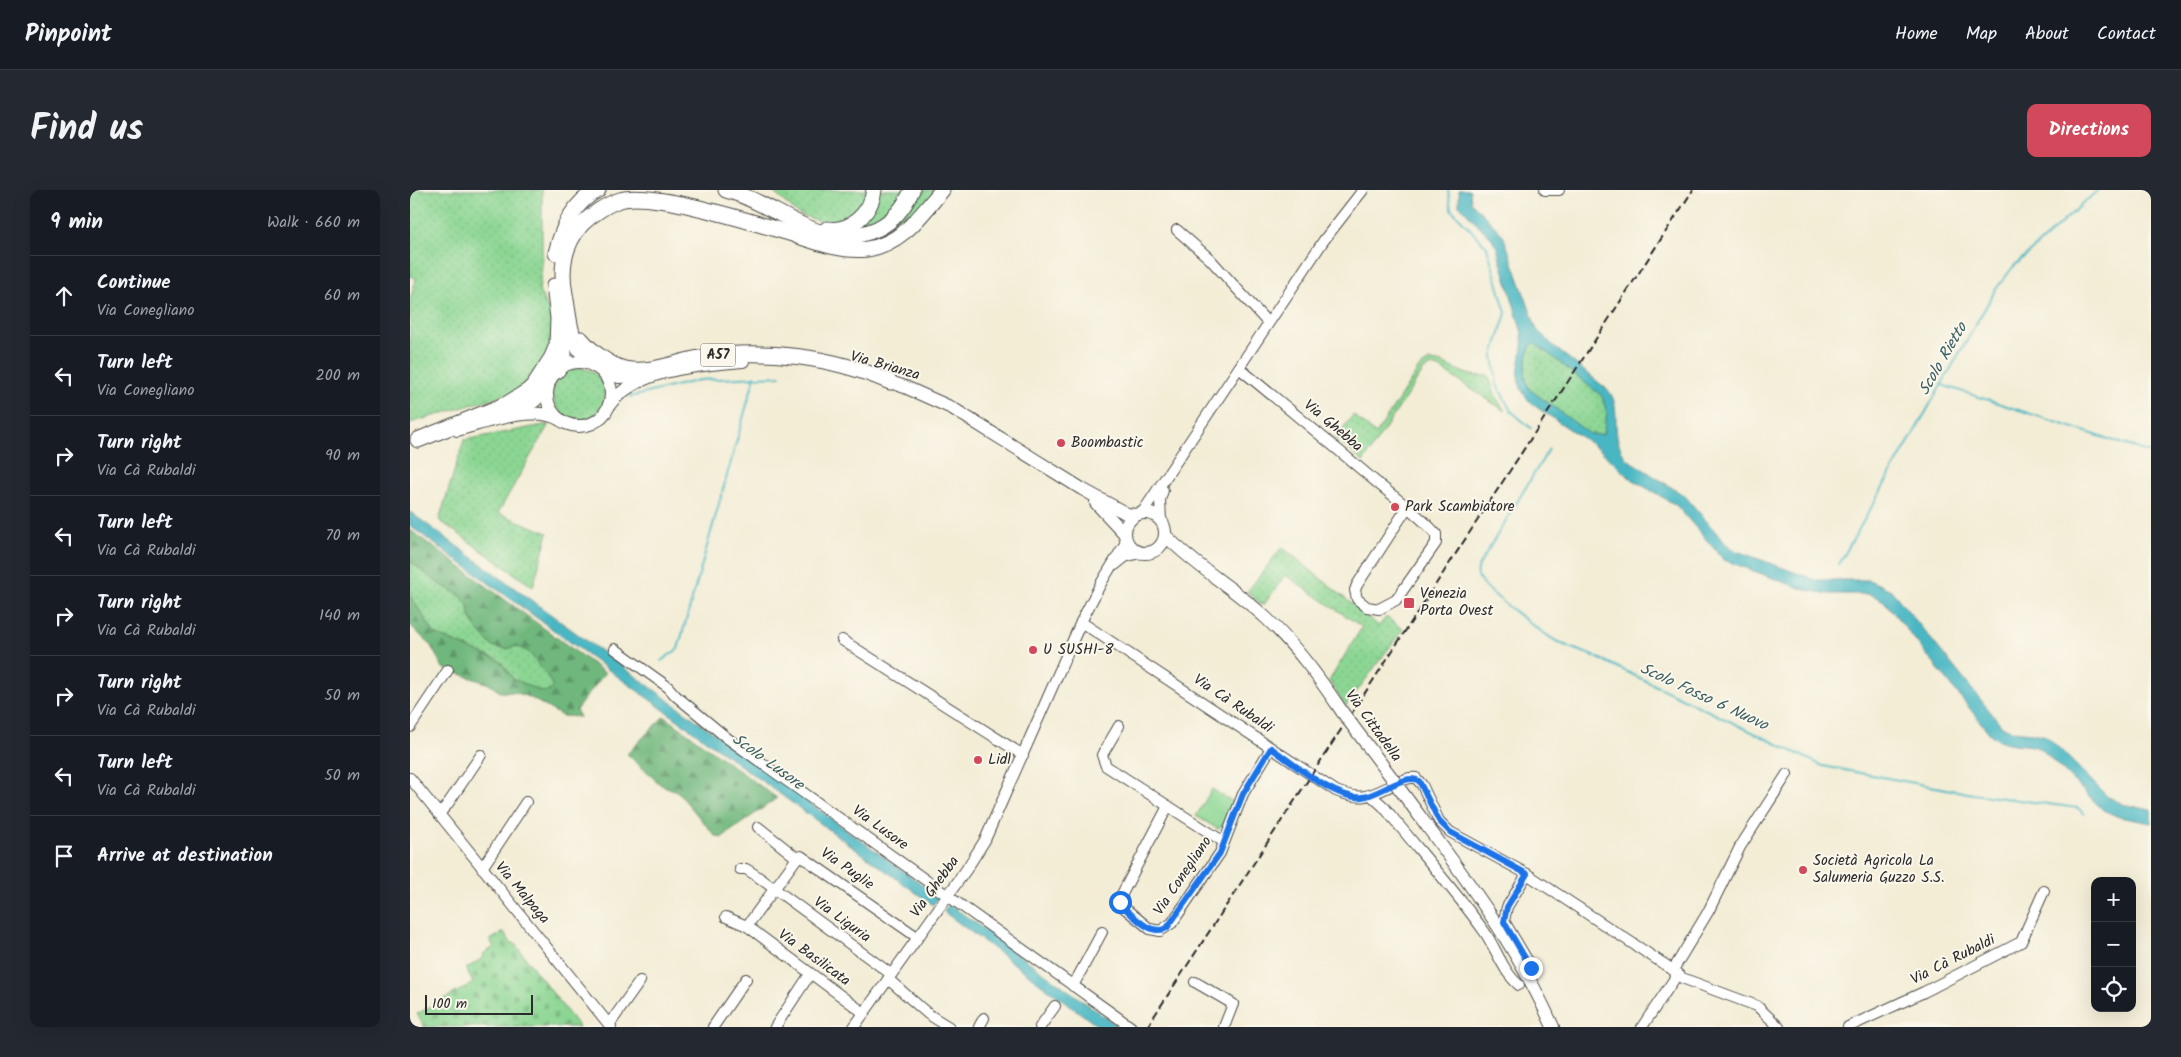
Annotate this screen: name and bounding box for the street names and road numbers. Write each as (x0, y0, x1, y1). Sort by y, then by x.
road number: A57 (700, 344, 736, 366)
street label: Via Brianza (847, 345, 923, 387)
street label: Via Ghebba (1298, 394, 1368, 458)
street label: Via Cà Rubaldi (1188, 668, 1279, 741)
street label: Via Cittadella (1338, 685, 1408, 767)
street label: Via Lusore (847, 799, 914, 857)
street label: Via Conegliano (1148, 831, 1219, 921)
street label: Via Puglie (815, 842, 879, 896)
street label: Via Ghebba (904, 851, 966, 923)
street label: Via Malpaga (489, 856, 555, 930)
street label: Via Liguria (808, 891, 876, 949)
street label: Via Basilicata (773, 923, 855, 993)
street label: Via Cà Rubaldi (1906, 928, 2001, 992)

